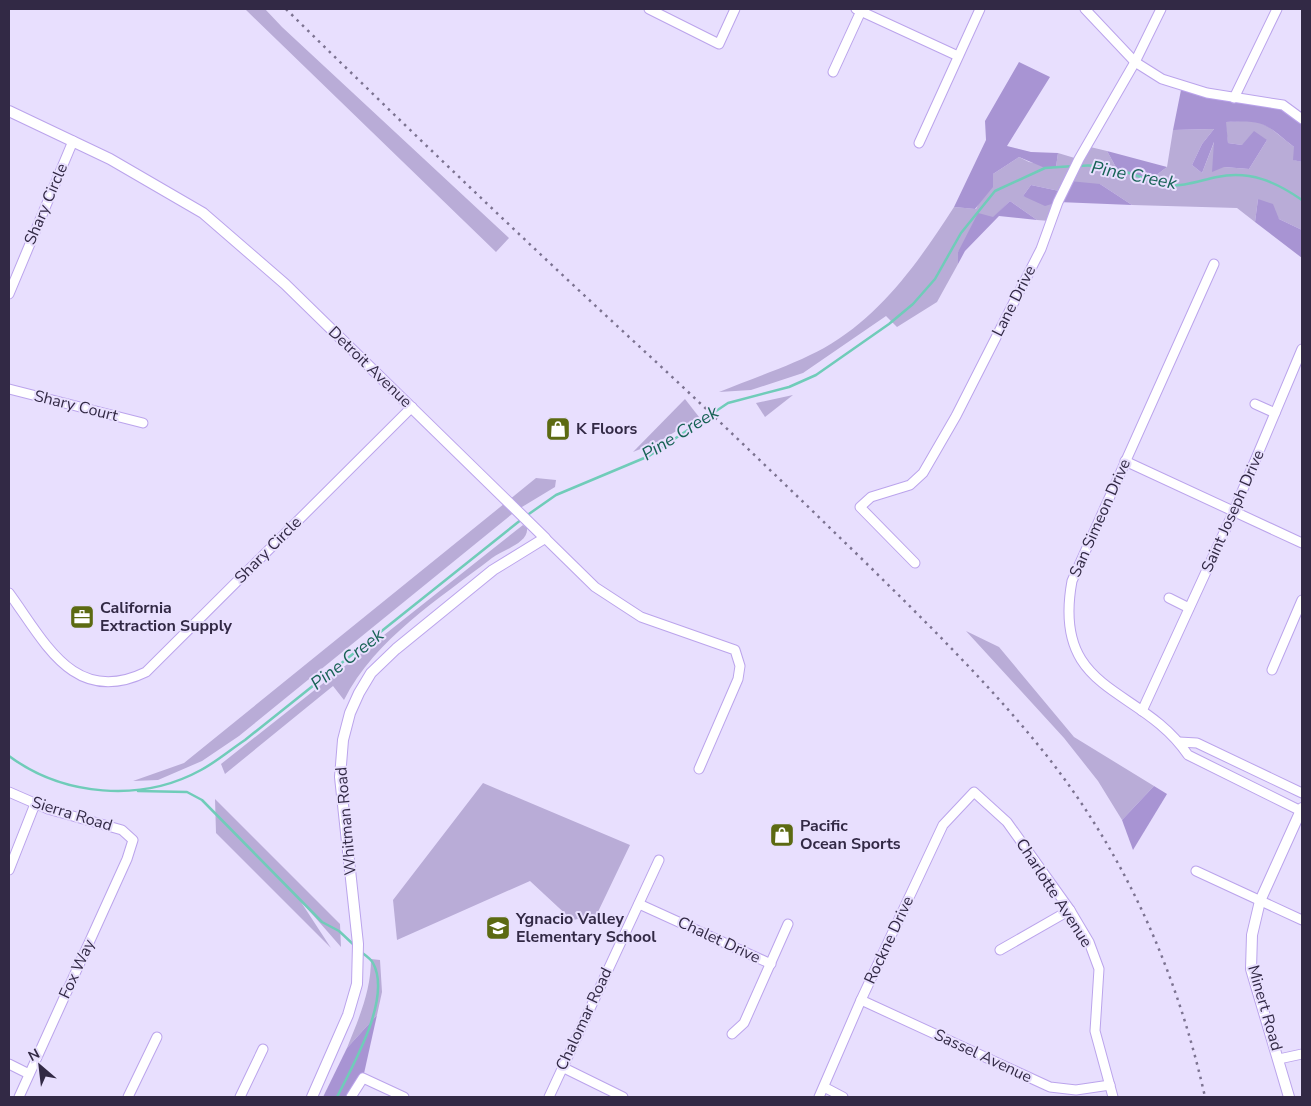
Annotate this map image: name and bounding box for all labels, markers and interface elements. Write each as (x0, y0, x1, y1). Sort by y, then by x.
water label: Pine Creek (1089, 155, 1180, 195)
street label: Shary Circle (19, 160, 73, 248)
street label: Lane Drive (987, 262, 1041, 340)
street label: Detroit Avenue (323, 321, 417, 413)
street label: Shary Court (32, 385, 121, 427)
water label: Pine Creek (637, 399, 724, 466)
shop icon: K Floors (545, 416, 571, 442)
place label: K Floors (576, 418, 638, 440)
street label: Saint Joseph Drive (1196, 446, 1270, 576)
street label: San Simeon Drive (1064, 455, 1136, 581)
street label: Shary Circle (230, 512, 306, 588)
place label: California Extraction Supply (100, 597, 233, 637)
office icon: California Extraction Supply (69, 604, 95, 630)
water label: Pine Creek (305, 622, 389, 695)
street label: Whitman Road (330, 766, 362, 876)
street label: Sierra Road (29, 791, 115, 837)
place label: Pacific Ocean Sports (800, 815, 901, 855)
shop icon: Pacific Ocean Sports (769, 822, 795, 848)
street label: Charlotte Avenue (1011, 834, 1097, 952)
street label: Rockne Drive (859, 893, 919, 987)
place label: Ygnacio Valley Elementary School (515, 908, 656, 948)
street label: Chalet Drive (674, 911, 764, 969)
school or university icon: Ygnacio Valley Elementary School (485, 915, 511, 941)
street label: Fox Way (54, 935, 101, 1002)
street label: Minert Road (1242, 963, 1288, 1053)
street label: Chalomar Road (551, 964, 617, 1074)
street label: Sassel Avenue (931, 1024, 1035, 1088)
north arrow (15, 1041, 65, 1091)
text: N (25, 1044, 43, 1066)

